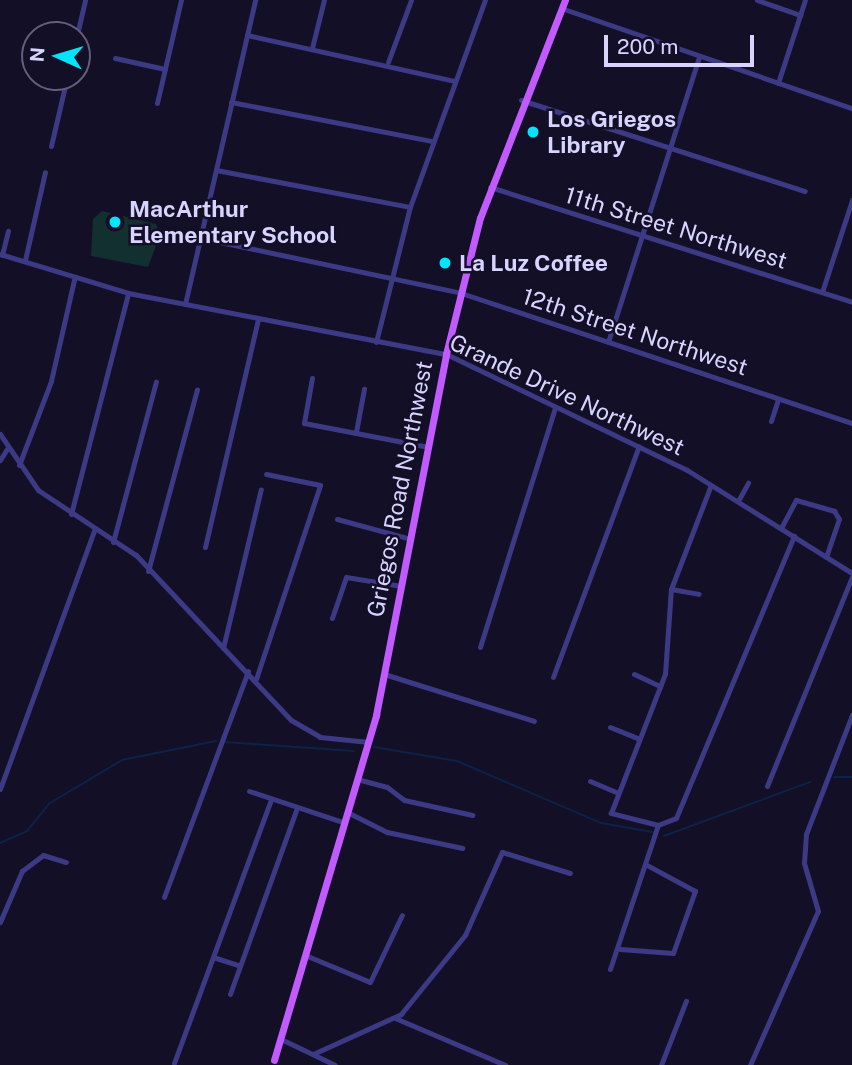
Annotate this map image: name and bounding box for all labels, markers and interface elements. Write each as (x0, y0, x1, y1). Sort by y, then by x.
north arrow (21, 21, 91, 91)
scale bar (607, 21, 758, 65)
text: 200 m (617, 34, 678, 59)
text: N (26, 47, 49, 63)
place label: Los Griegos Library (547, 105, 676, 159)
marker: Los Griegos Library (525, 124, 541, 140)
street label: 11th Street Northwest (562, 181, 790, 275)
place label: MacArthur Elementary School (129, 195, 337, 249)
marker: MacArthur Elementary School (107, 214, 123, 230)
place label: La Luz Coffee (459, 249, 608, 277)
marker: La Luz Coffee (437, 255, 453, 271)
street label: 12th Street Northwest (519, 283, 751, 381)
street label: Grande Drive Northwest (445, 328, 689, 462)
street label: Griegos Road Northwest (362, 359, 438, 619)

